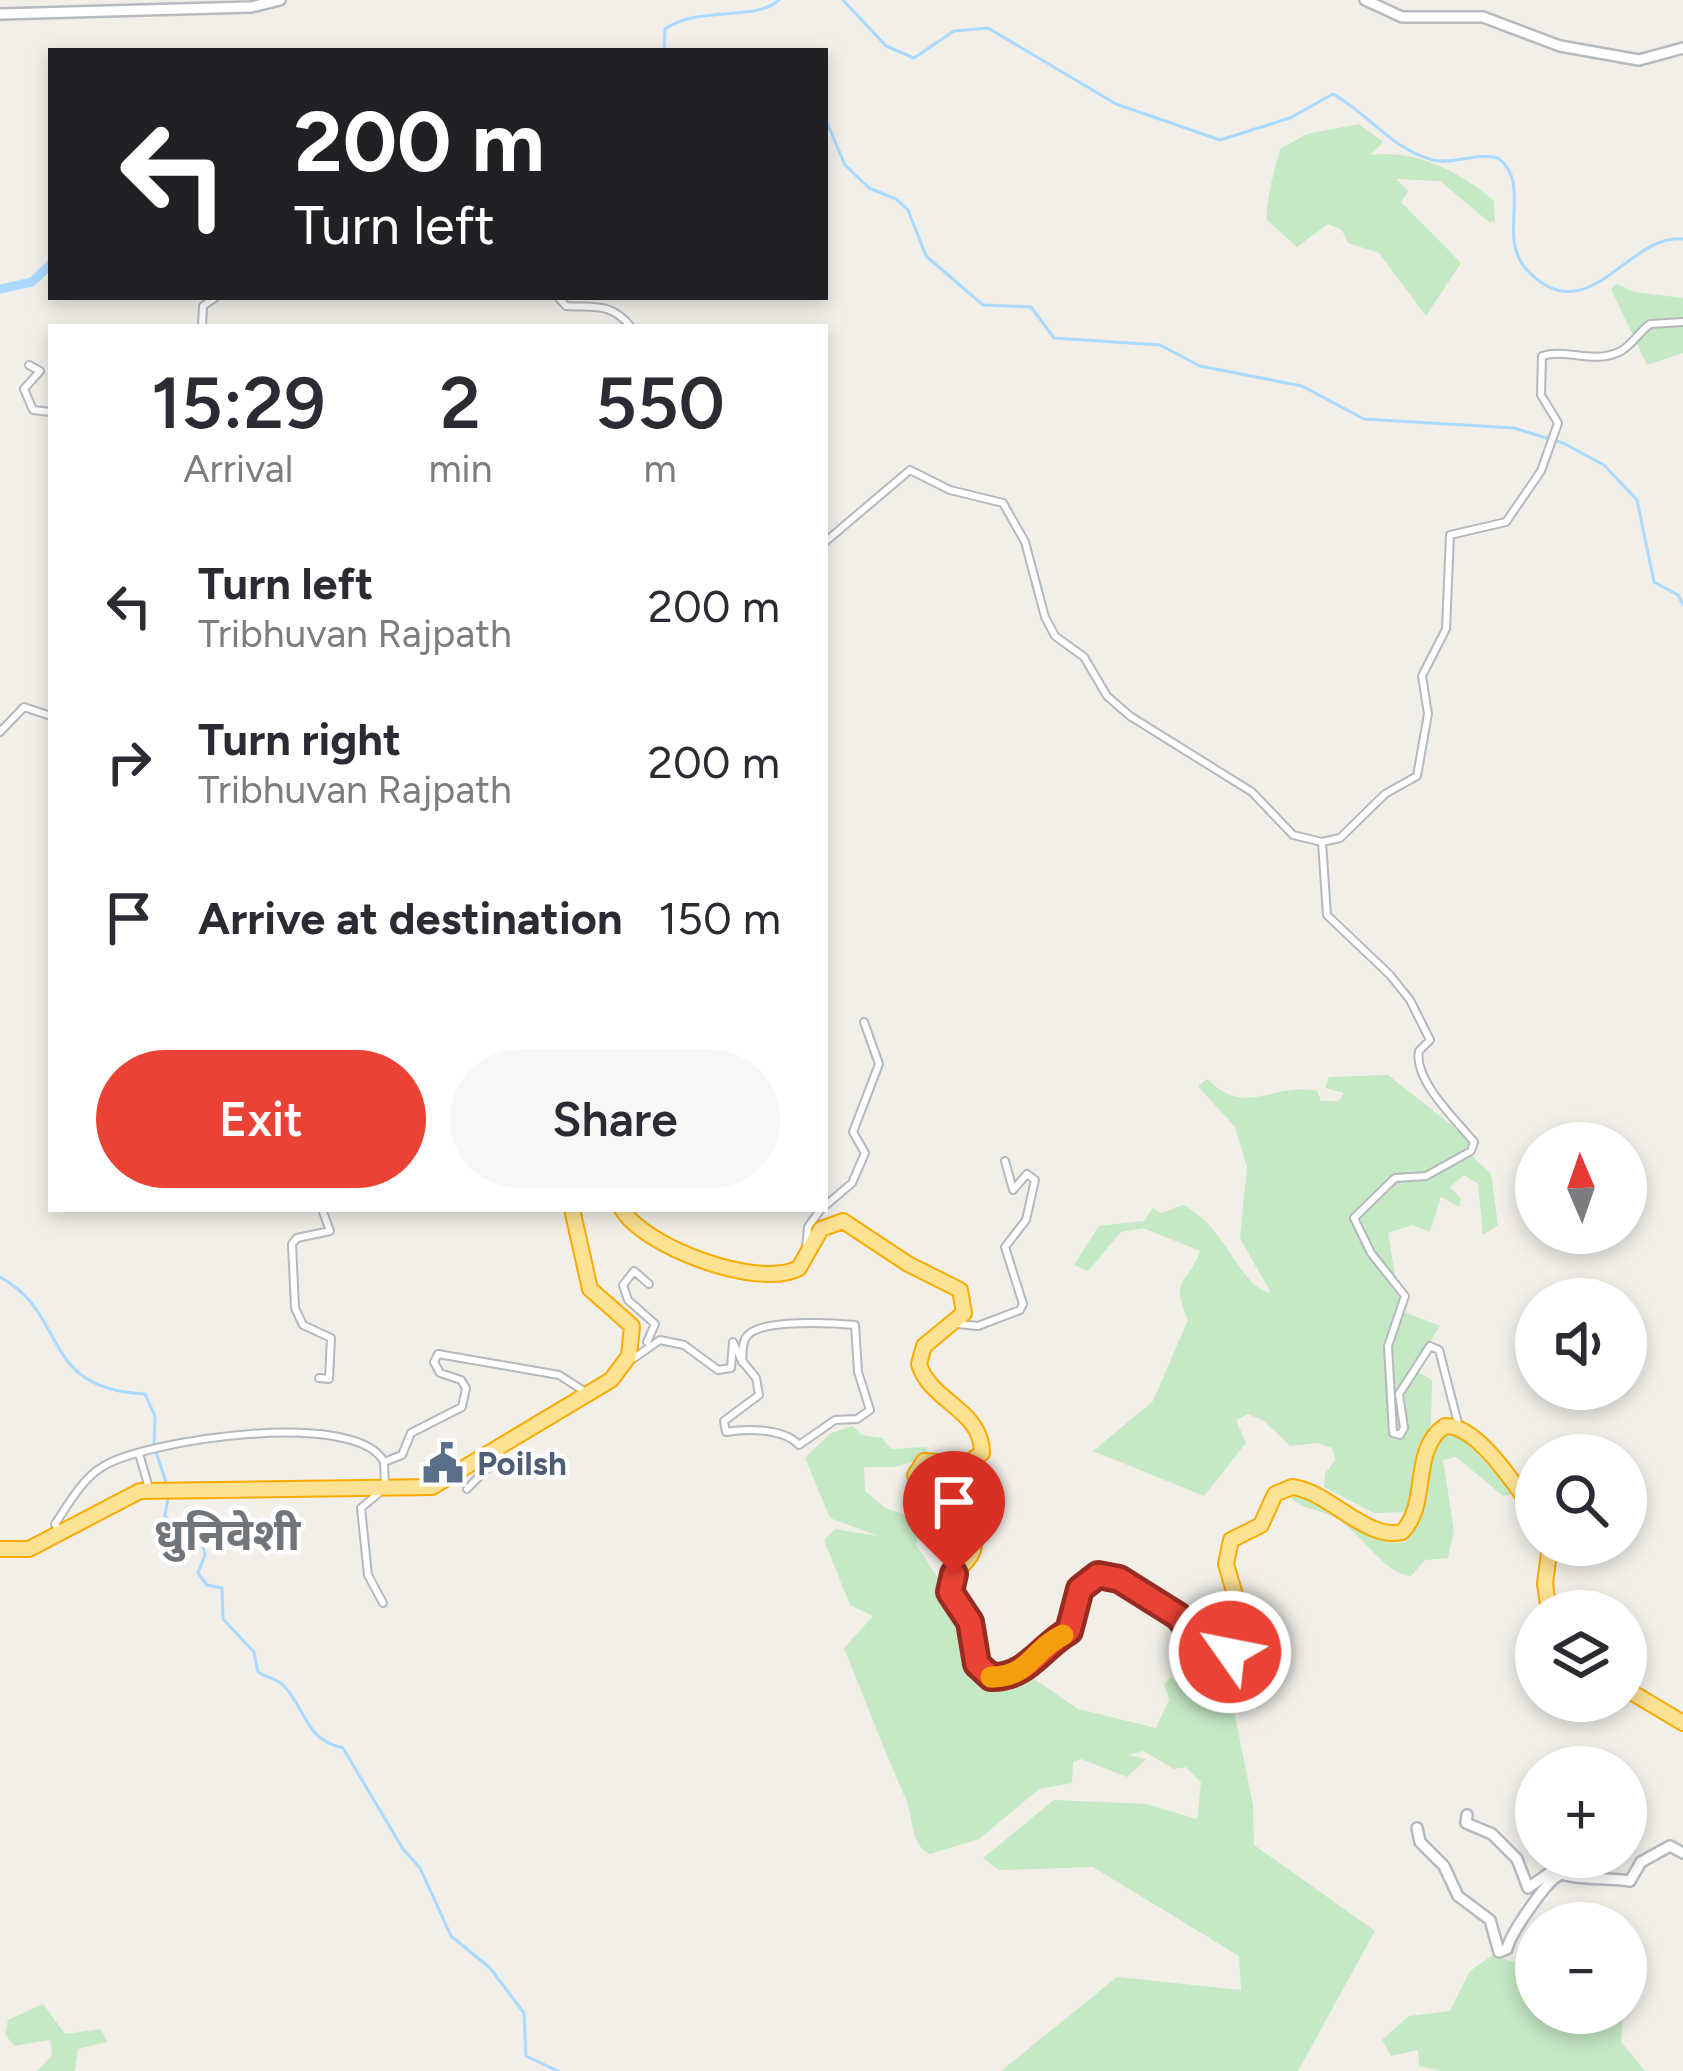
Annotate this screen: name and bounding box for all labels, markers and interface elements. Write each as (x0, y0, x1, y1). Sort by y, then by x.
text: 200 m (294, 91, 545, 192)
icon: left (96, 96, 252, 252)
text: Turn left (294, 193, 495, 258)
text: 15:29 (151, 360, 325, 446)
text: 2 (440, 360, 481, 446)
text: 550 (595, 360, 725, 446)
text: Arrival (183, 445, 293, 492)
text: min (428, 445, 492, 492)
text: m (644, 445, 677, 492)
text: Turn left (198, 556, 373, 610)
icon: left (96, 573, 162, 639)
text: 200 m (648, 579, 780, 633)
text: Tribhuvan Rajpath (198, 610, 512, 657)
text: Turn right (198, 712, 401, 766)
icon: right (96, 729, 162, 795)
text: 200 m (648, 735, 780, 789)
text: Tribhuvan Rajpath (198, 766, 512, 813)
icon: arrive (96, 885, 162, 951)
text: Arrive at destination (198, 891, 622, 945)
text: 150 m (658, 891, 781, 945)
button: Exit (96, 1050, 426, 1188)
button: Share (450, 1050, 780, 1188)
north arrow (1515, 1122, 1647, 1254)
map controls (1515, 1122, 1647, 2034)
button: sound (1515, 1278, 1647, 1410)
button: search (1515, 1434, 1647, 1566)
public building icon: Poilsh (420, 1440, 466, 1486)
place label: Poilsh (477, 1444, 567, 1483)
pin (903, 1451, 1005, 1574)
icon: arrive (921, 1469, 987, 1535)
district label: धुनिवेशी (154, 1507, 301, 1562)
position arrow (1167, 1589, 1293, 1715)
button: layers (1515, 1590, 1647, 1722)
button: + (1515, 1746, 1647, 1878)
button: − (1515, 1902, 1647, 2034)

